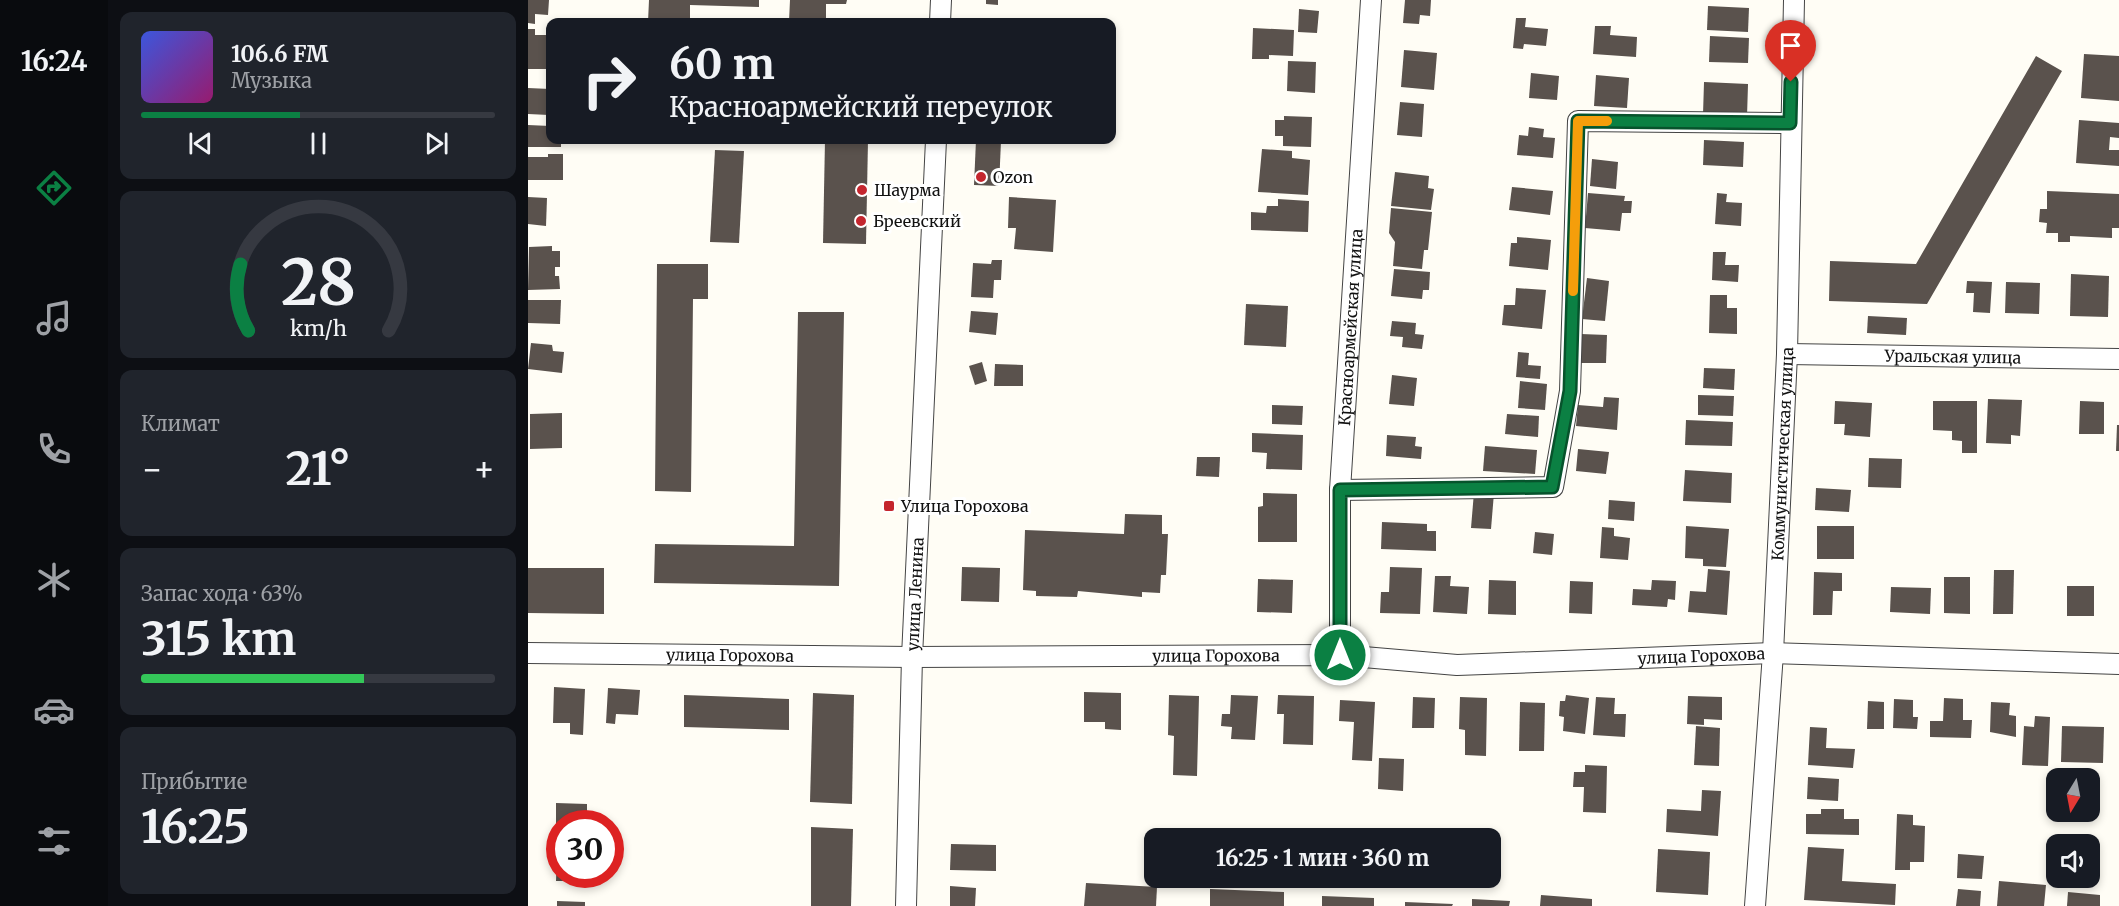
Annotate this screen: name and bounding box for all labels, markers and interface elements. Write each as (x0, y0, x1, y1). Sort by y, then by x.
pin (1765, 20, 1816, 82)
icon: arrive (1774, 29, 1807, 62)
text: 60 m (669, 38, 775, 90)
text: 106.6 FM (231, 40, 328, 68)
icon: right (570, 42, 648, 120)
text: 16:24 (21, 44, 87, 78)
text: Музыка (231, 68, 312, 93)
text: Красноармейский переулок (669, 90, 1053, 124)
icon: previous (184, 127, 217, 160)
icon: pause (302, 127, 335, 160)
icon: next (420, 127, 453, 160)
icon: directions (33, 167, 75, 209)
place label: Ozon (993, 167, 1033, 187)
marker: Ozon (974, 170, 988, 184)
place label: Шаурма (874, 180, 941, 200)
marker: Шаурма (855, 183, 869, 197)
place label: Бреевский (873, 211, 961, 231)
marker: Бреевский (854, 214, 868, 228)
street label: Красноармейская улица (1334, 228, 1367, 426)
text: 28 (281, 244, 355, 322)
icon: music (33, 297, 75, 339)
text: km/h (290, 316, 346, 343)
street label: Уральская улица (1884, 345, 2022, 368)
street label: Коммунистическая улица (1767, 346, 1797, 561)
text: Климат (141, 411, 220, 436)
icon: phone (33, 428, 75, 470)
text: 21° (285, 441, 351, 497)
text: − (141, 449, 163, 490)
text: + (473, 449, 495, 490)
place label: Улица Горохова (900, 496, 1029, 516)
marker: Улица Горохова (882, 499, 896, 513)
street label: улица Ленина (902, 536, 928, 652)
icon: climate (33, 559, 75, 601)
text: Запас хода · 63% (141, 581, 303, 606)
text: 315 km (141, 611, 296, 667)
position arrow (1308, 623, 1372, 687)
street label: улица Горохова (1637, 643, 1766, 668)
street label: улица Горохова (666, 644, 794, 666)
street label: улица Горохова (1152, 645, 1280, 666)
icon: car (33, 689, 75, 731)
north arrow (2046, 768, 2100, 822)
map controls (2046, 768, 2100, 888)
text: Прибытие (141, 769, 247, 794)
text: 16:25 (141, 799, 250, 855)
speed limit sign: 30 (546, 810, 624, 888)
icon: filters (33, 820, 75, 862)
button: sound (2046, 834, 2100, 888)
text: 16:25 · 1 мин · 360 m (1216, 844, 1429, 872)

